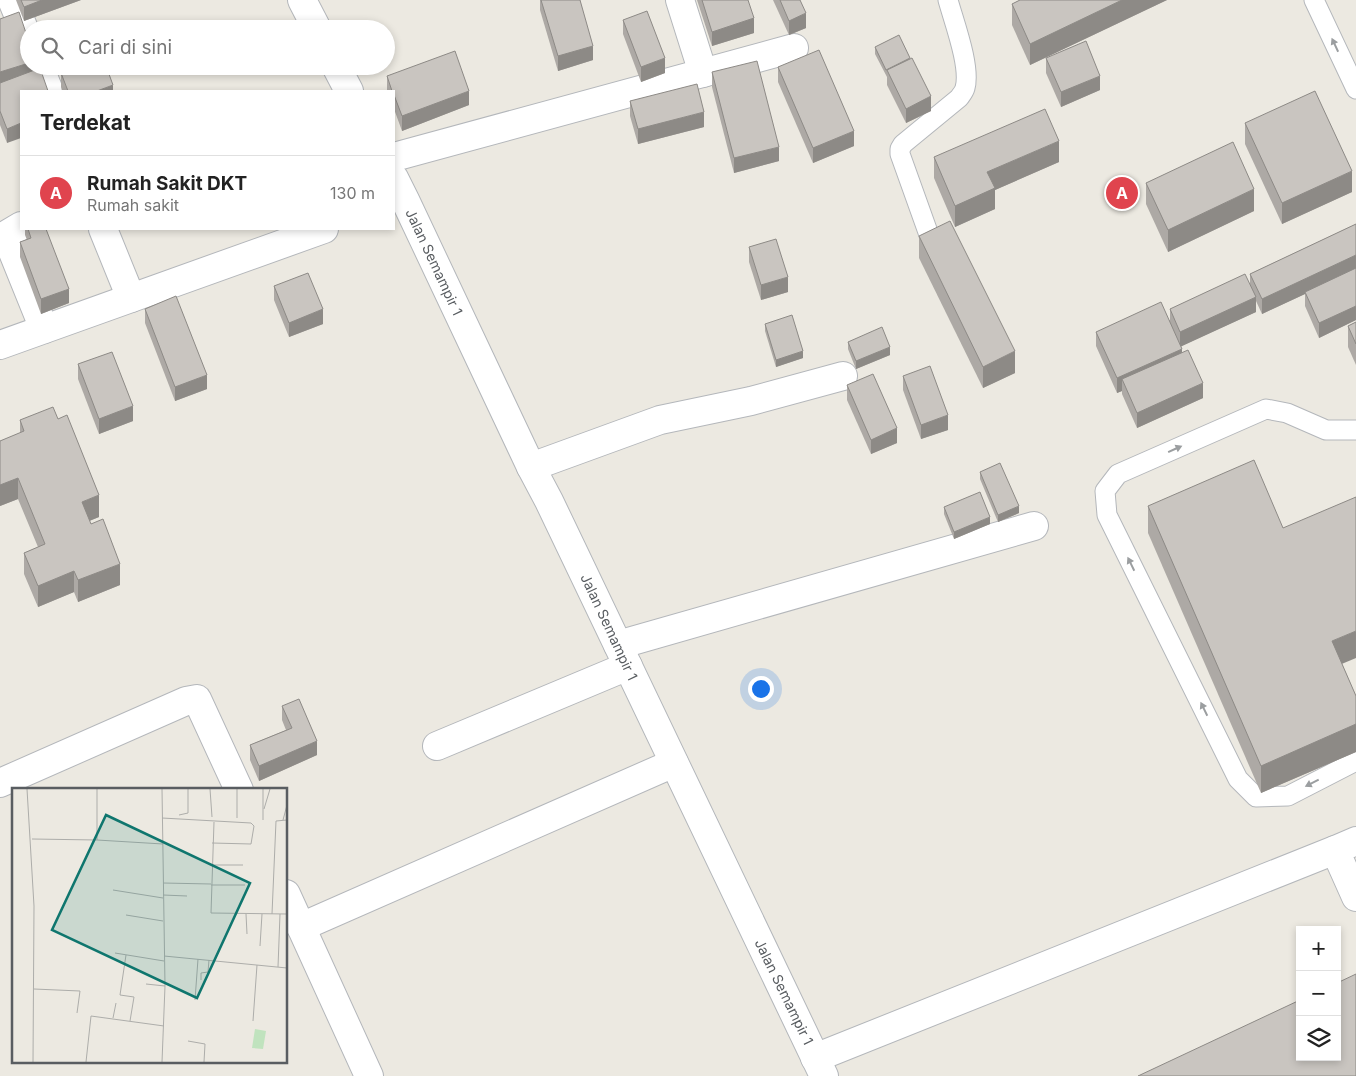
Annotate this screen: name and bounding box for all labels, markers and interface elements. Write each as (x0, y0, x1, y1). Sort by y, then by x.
search box (20, 20, 395, 75)
icon: search (38, 34, 66, 62)
text: Cari di sini (78, 36, 172, 59)
one-way arrow (1331, 38, 1339, 52)
text: Terdekat (40, 110, 131, 135)
text: Rumah Sakit DKT (87, 172, 247, 195)
pin: A (1106, 174, 1138, 212)
text: A (50, 183, 62, 203)
text: 130 m (330, 183, 375, 203)
text: Rumah sakit (87, 195, 179, 215)
street label: Jalan Semampir 1 (402, 206, 467, 318)
one-way arrow (1168, 444, 1182, 452)
one-way arrow (1127, 557, 1135, 571)
street label: Jalan Semampir 1 (577, 571, 642, 683)
your location (748, 676, 774, 702)
one-way arrow (1200, 702, 1208, 717)
one-way arrow (1305, 779, 1320, 787)
inset map (12, 788, 288, 1064)
map controls (1296, 926, 1341, 1061)
button: + (1296, 926, 1341, 971)
street label: Jalan Semampir 1 (751, 936, 817, 1048)
button: − (1296, 971, 1341, 1016)
button: layers (1296, 1016, 1341, 1061)

